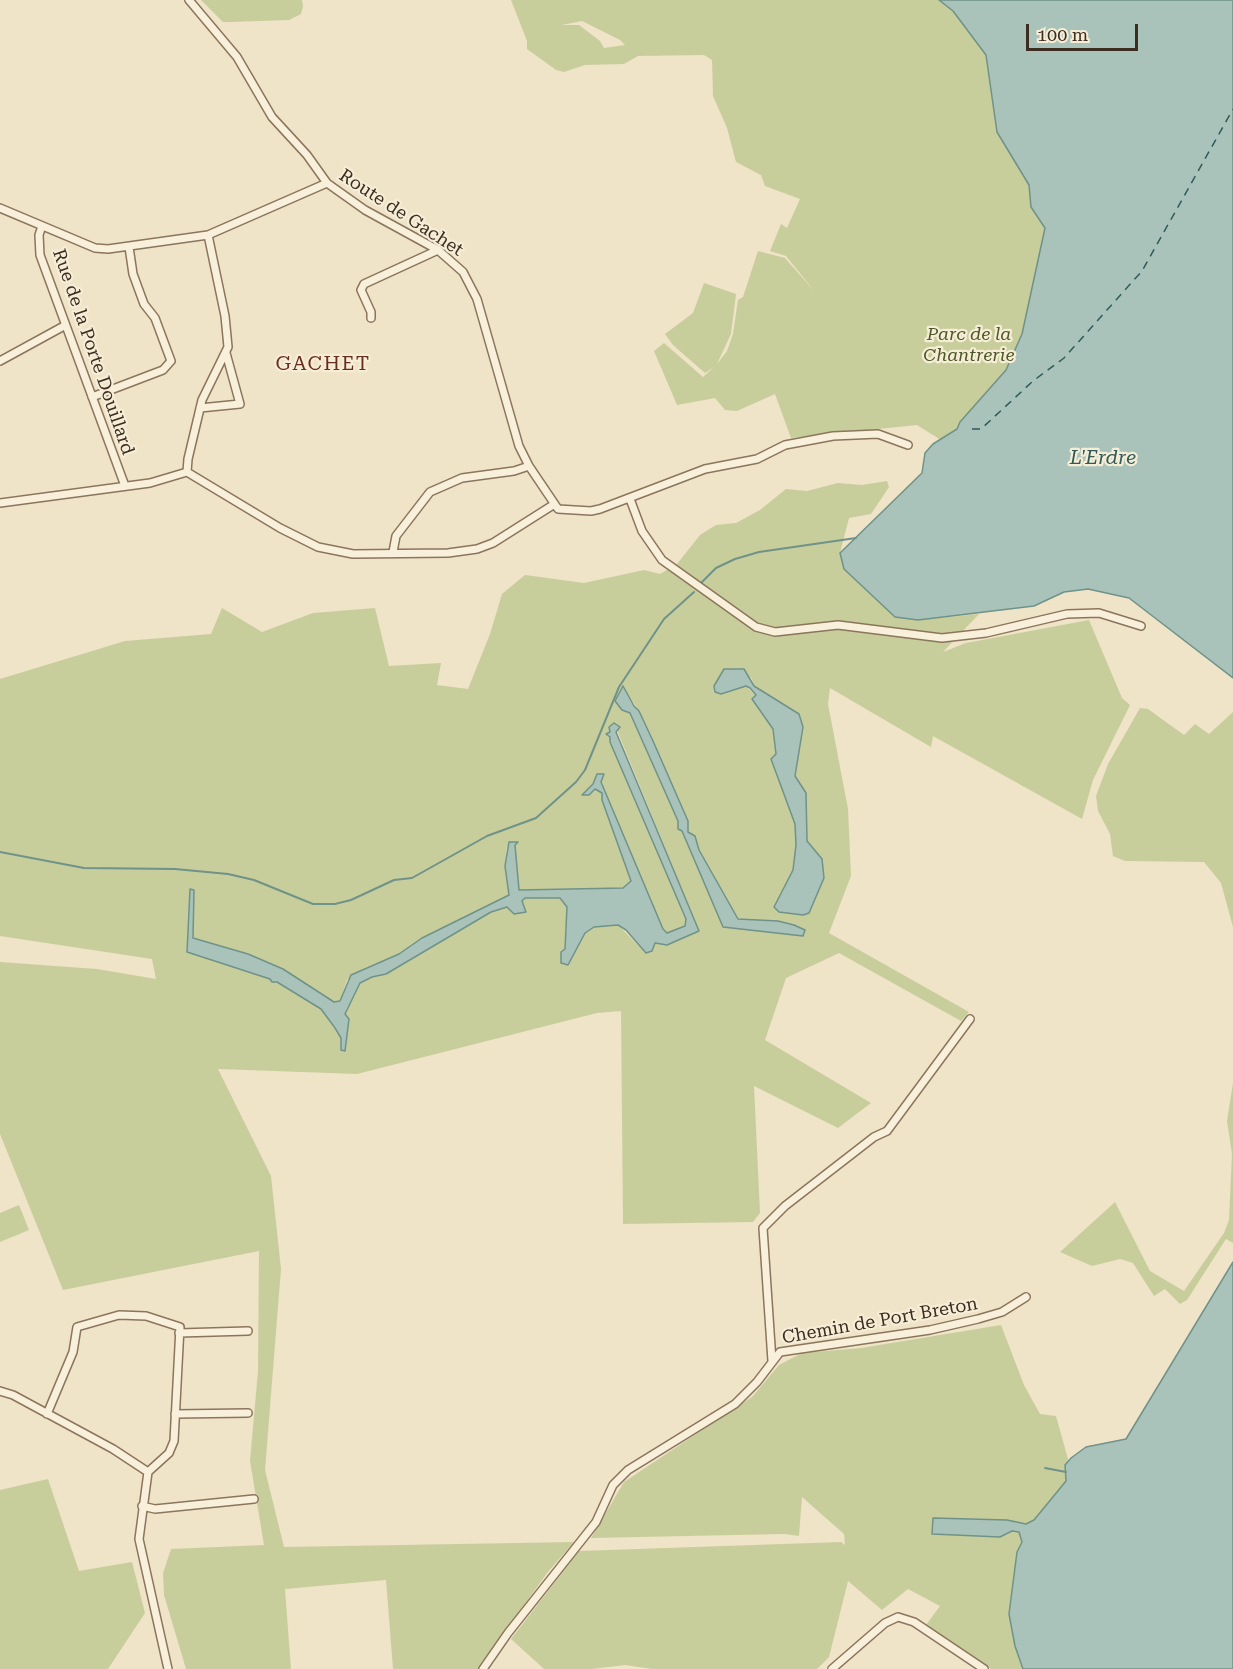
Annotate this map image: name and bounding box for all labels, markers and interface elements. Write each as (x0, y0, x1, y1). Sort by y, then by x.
scale bar (1029, 12, 1142, 50)
text: 100 m (1037, 24, 1088, 45)
street label: Route de Gachet (335, 165, 467, 261)
street label: Rue de la Porte Douillard (48, 246, 138, 458)
park label: Parc de la Chantrerie (923, 324, 1015, 366)
district label: GACHET (275, 352, 371, 376)
water label: L'Erdre (1070, 446, 1136, 470)
street label: Chemin de Port Breton (781, 1293, 979, 1349)

